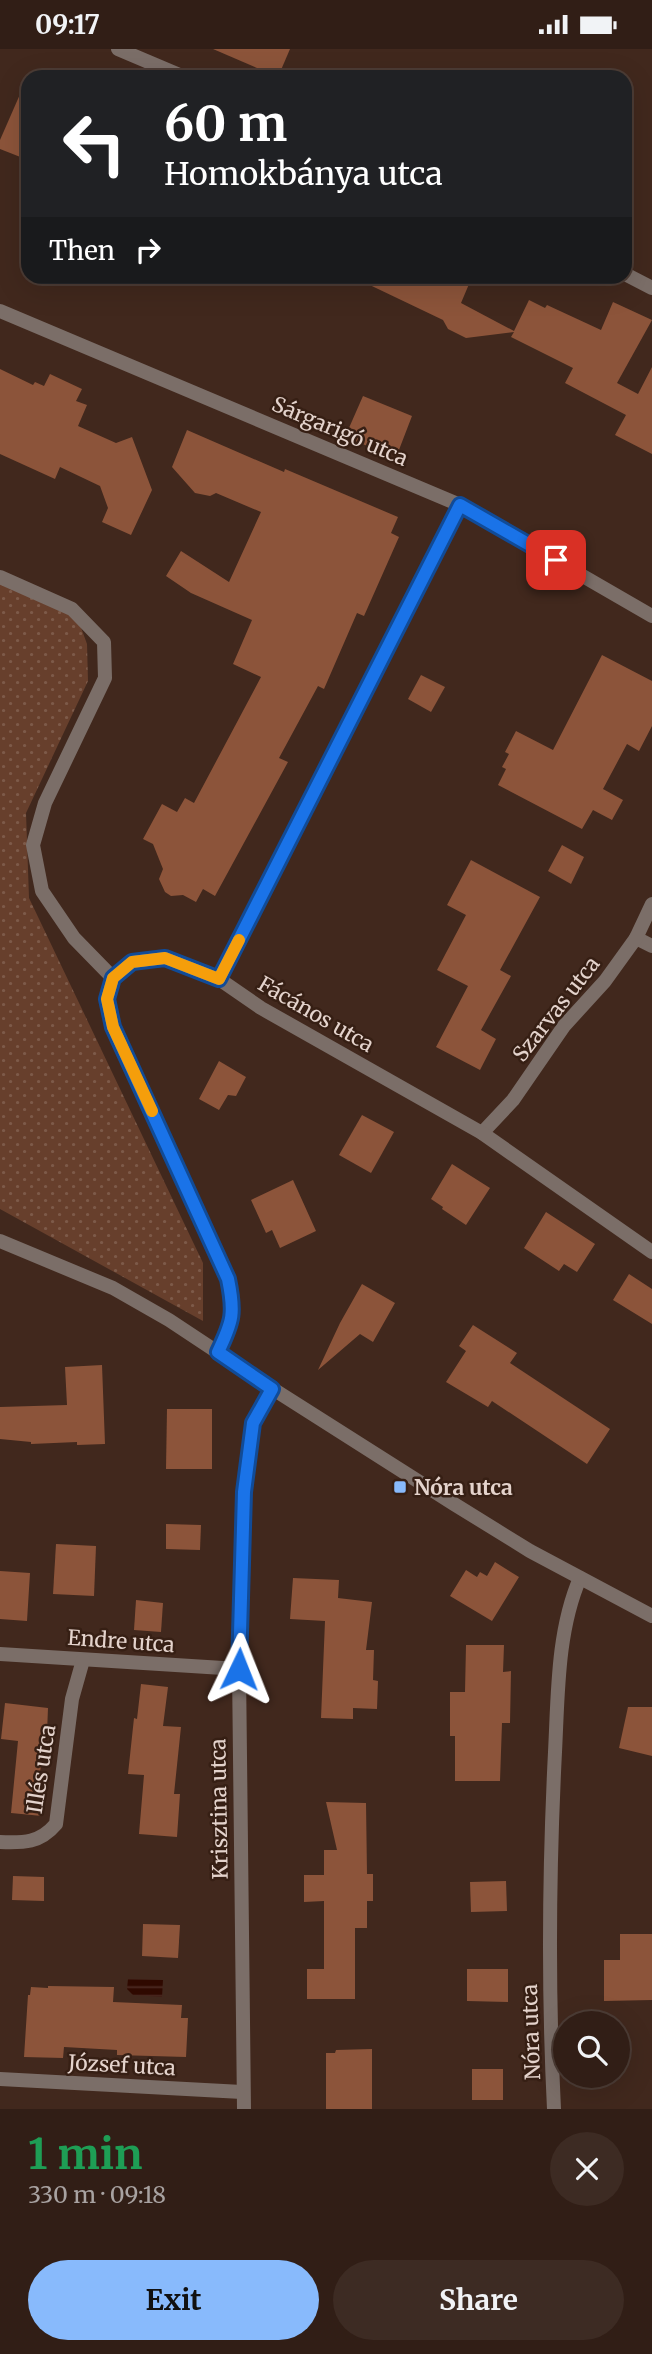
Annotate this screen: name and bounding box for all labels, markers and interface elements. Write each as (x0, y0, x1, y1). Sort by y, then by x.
text: 09:17 (35, 8, 100, 41)
text: 60 m (164, 93, 287, 154)
icon: left (49, 98, 140, 189)
text: Homokbánya utca (164, 154, 443, 194)
icon: right (129, 231, 167, 269)
text: Then (49, 234, 115, 267)
street label: Sárgarigó utca (268, 390, 412, 472)
pin (526, 530, 586, 590)
icon: arrive (537, 541, 575, 579)
street label: Szarvas utca (507, 951, 605, 1067)
street label: Fácános utca (253, 970, 379, 1058)
place label: Nóra utca (414, 1474, 513, 1501)
marker: Nóra utca (392, 1479, 408, 1495)
street label: Endre utca (67, 1624, 175, 1658)
position arrow (202, 1632, 276, 1706)
street label: Illés utca (21, 1723, 61, 1815)
street label: Krisztina utca (204, 1738, 234, 1880)
street label: Nóra utca (516, 1983, 546, 2081)
map controls (553, 2011, 630, 2088)
button: search (553, 2011, 630, 2088)
street label: József utca (67, 2049, 176, 2081)
text: 1 min (28, 2128, 142, 2180)
button: close (550, 2132, 624, 2206)
text: 330 m · 09:18 (28, 2180, 166, 2209)
button: Exit (28, 2260, 319, 2340)
button: Share (333, 2260, 624, 2340)

